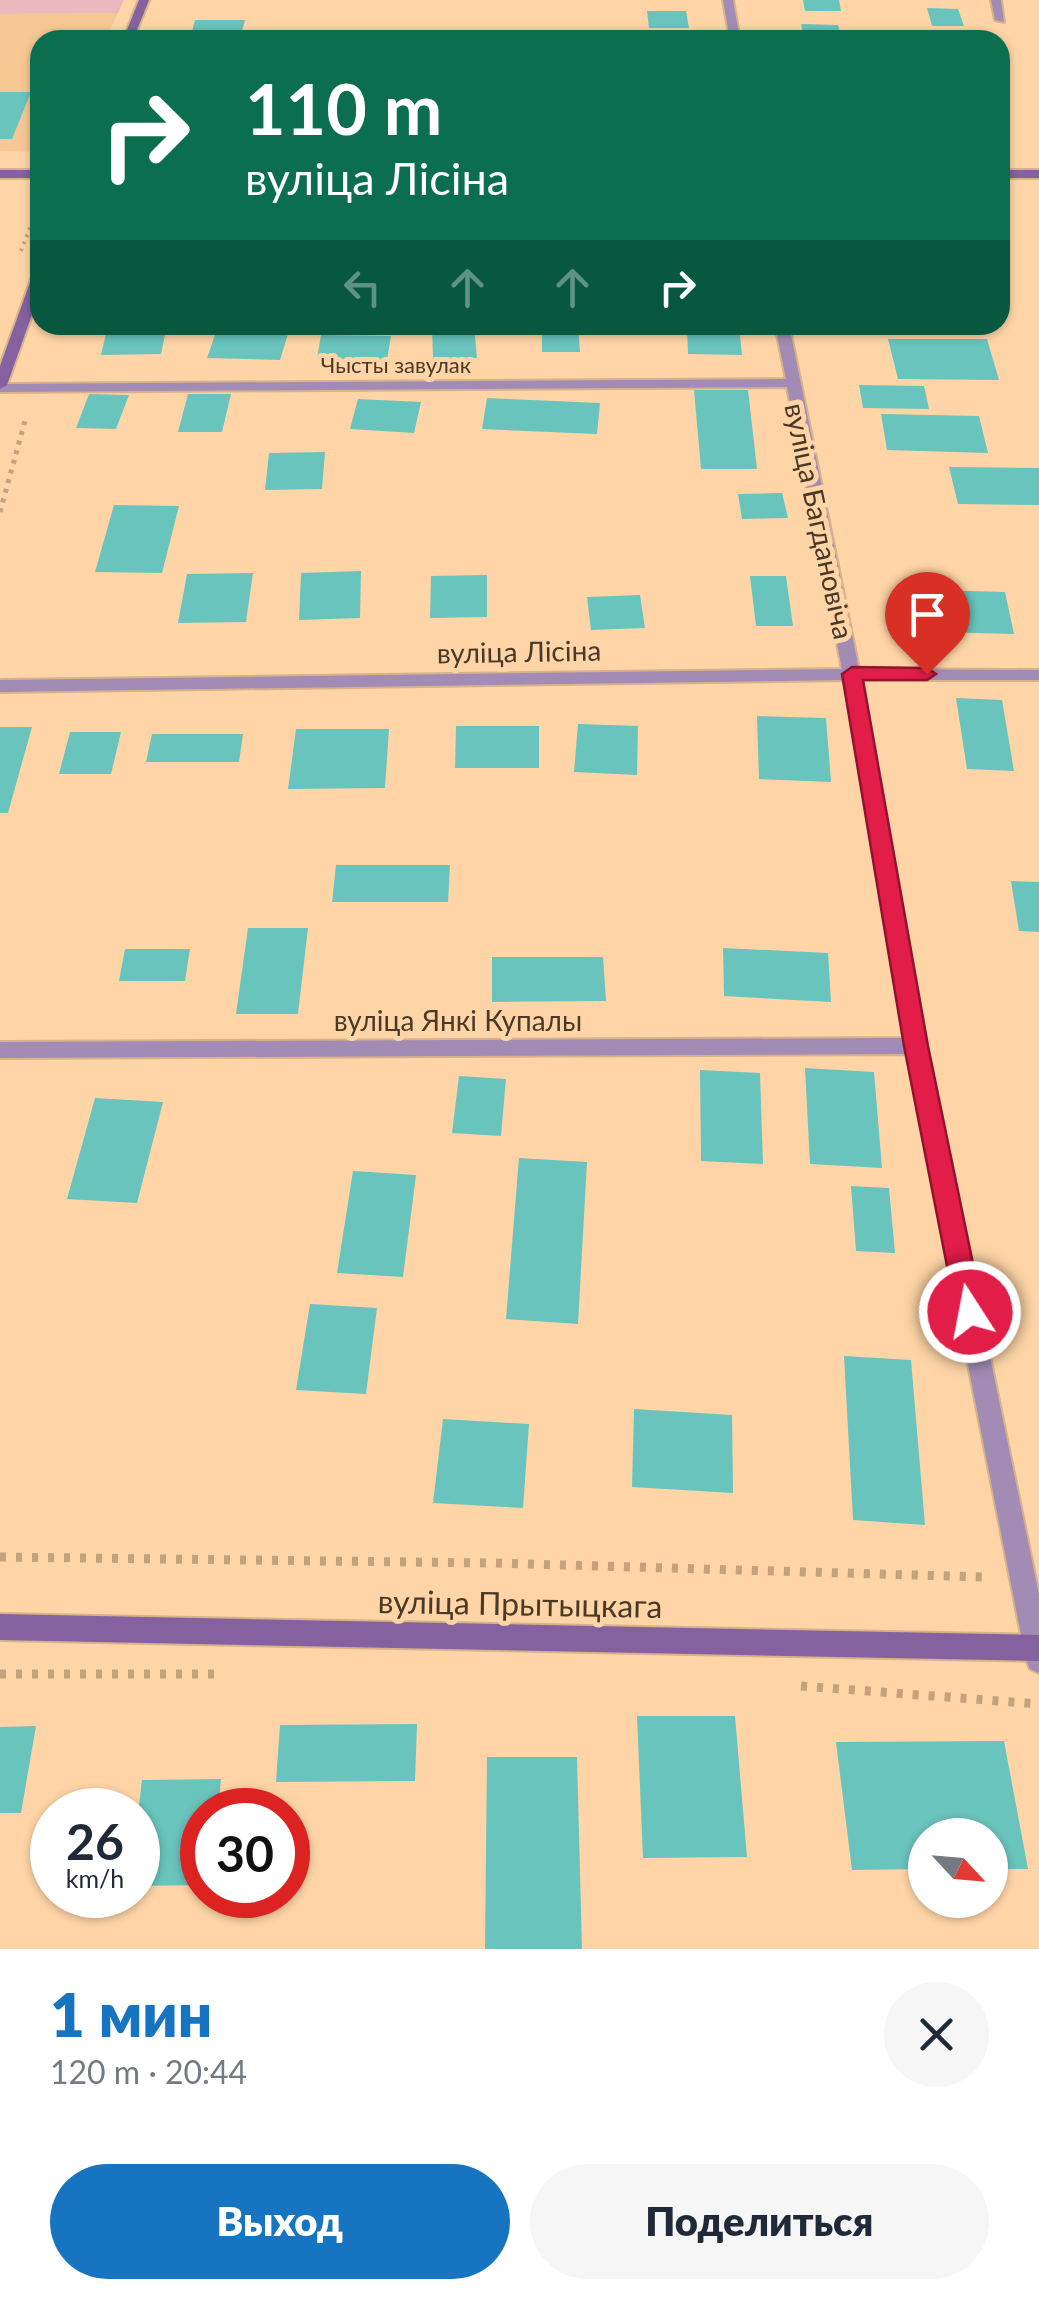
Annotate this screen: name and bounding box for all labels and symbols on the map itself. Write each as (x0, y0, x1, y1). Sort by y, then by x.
street label: Чысты завулак (321, 351, 472, 378)
street label: вуліца Багдановіча (778, 400, 862, 642)
pin (885, 572, 970, 675)
street label: вуліца Лісіна (437, 633, 601, 669)
street label: вуліца Янкі Купалы (334, 1003, 582, 1037)
position arrow (918, 1260, 1022, 1364)
street label: вуліца Прытыцкага (377, 1581, 663, 1625)
speed limit sign: 30 (180, 1788, 310, 1918)
north arrow (908, 1818, 1008, 1918)

